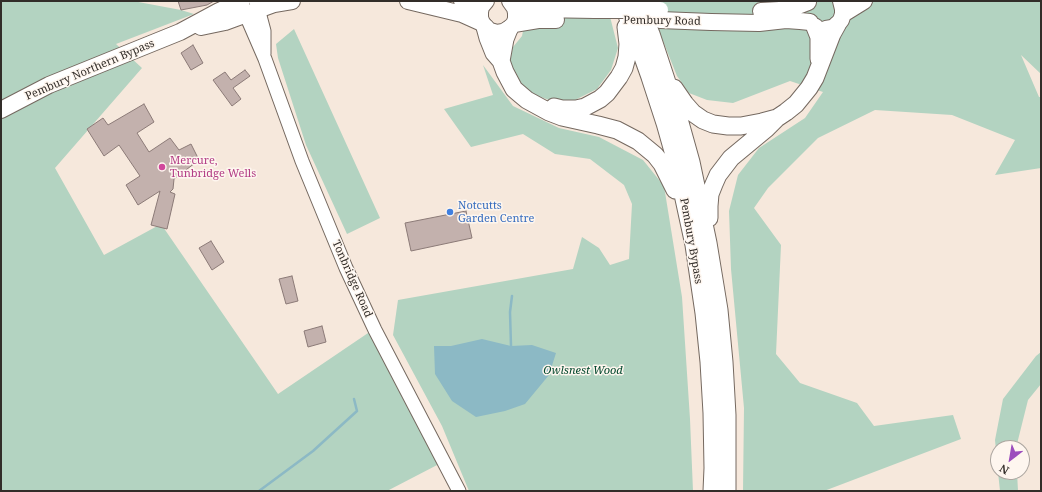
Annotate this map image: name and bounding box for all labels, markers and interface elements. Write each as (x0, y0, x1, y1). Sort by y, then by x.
street label: Pembury Road (623, 14, 701, 28)
street label: Pembury Northern Bypass (24, 37, 156, 103)
place label: Mercure, Tunbridge Wells (170, 154, 256, 180)
marker: Mercure, Tunbridge Wells (157, 162, 167, 172)
street label: Pembury Bypass (677, 197, 705, 285)
place label: Notcutts Garden Centre (458, 199, 534, 225)
marker: Notcutts Garden Centre (445, 207, 455, 217)
street label: Tonbridge Road (329, 238, 375, 320)
park label: Owlsnest Wood (543, 364, 623, 378)
north arrow (990, 440, 1030, 480)
text: N (997, 461, 1012, 479)

